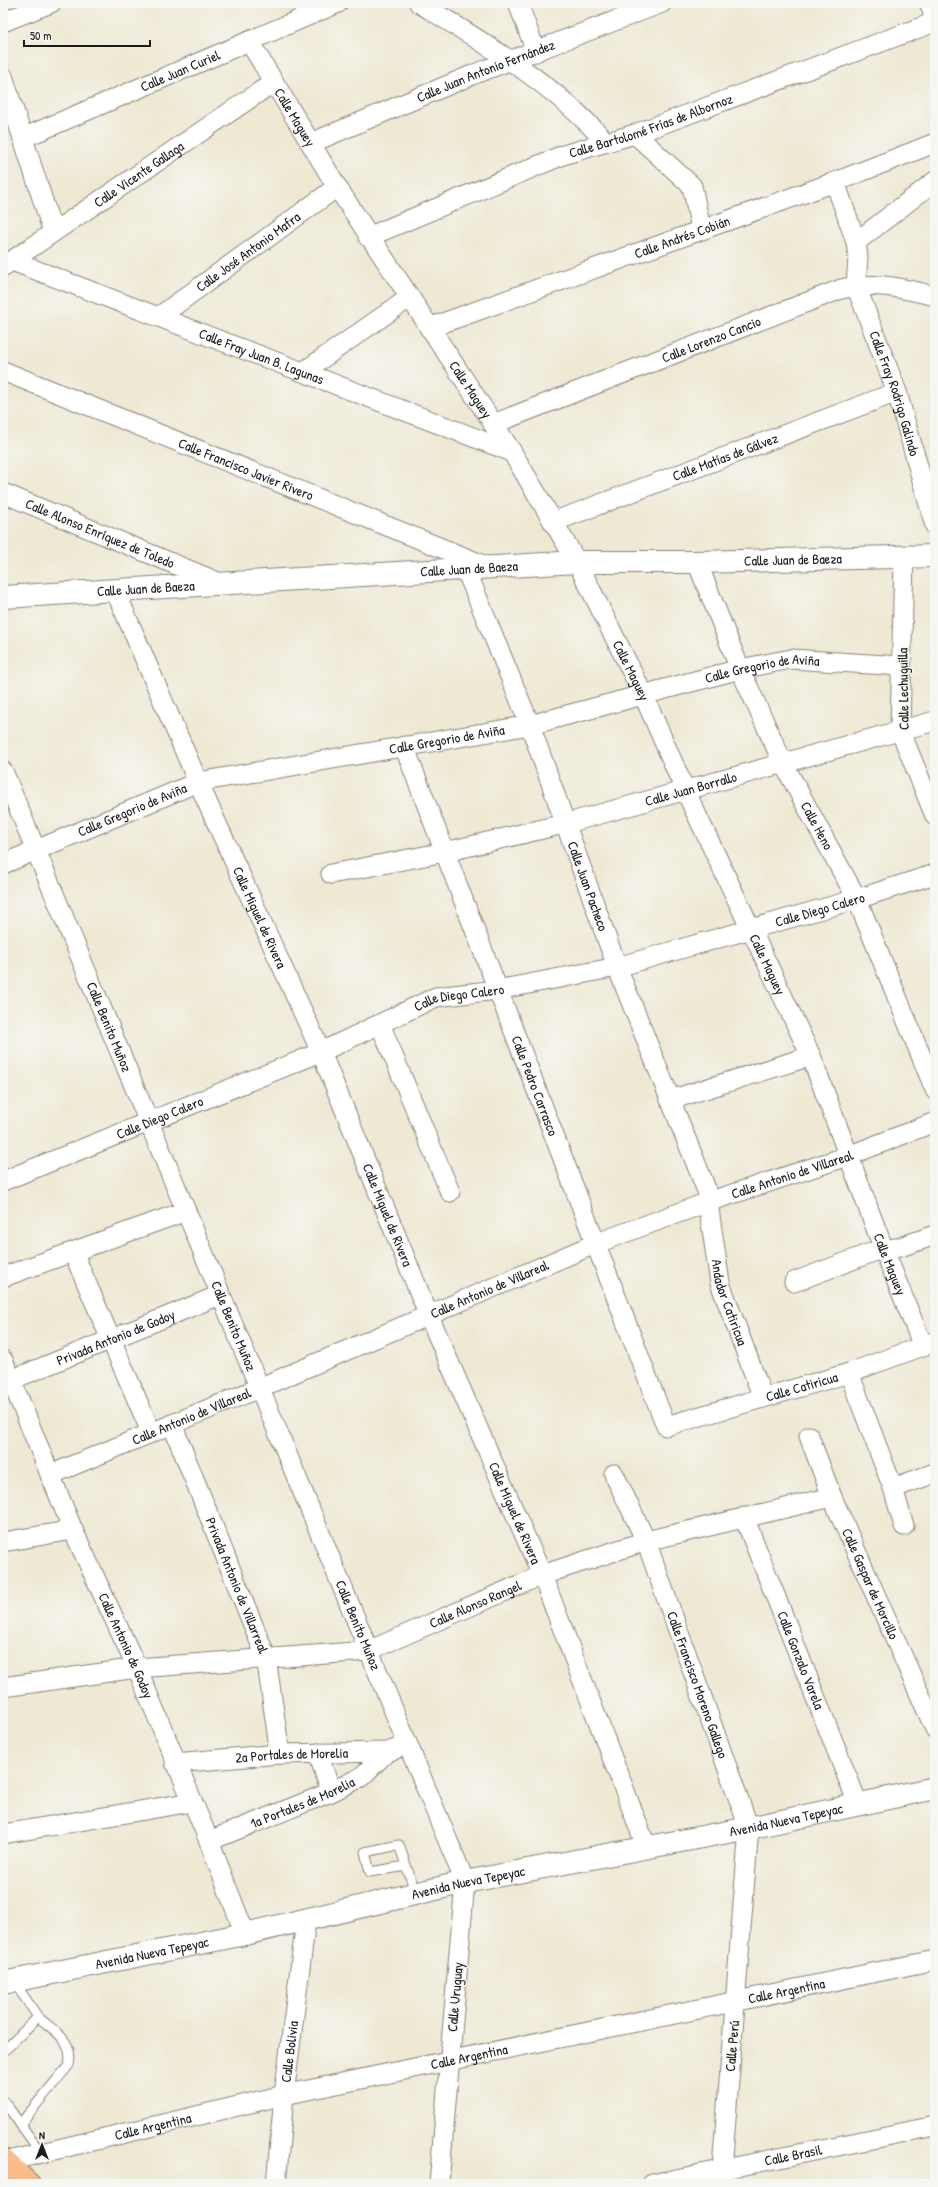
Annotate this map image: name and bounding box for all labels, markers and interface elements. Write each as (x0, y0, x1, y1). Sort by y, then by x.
scale bar (24, 22, 150, 48)
text: 50 m (30, 27, 51, 44)
street label: Calle Juan Antonio Fernández (413, 35, 557, 106)
street label: Calle Juan Curiel (137, 45, 223, 96)
street label: Calle Maguey (270, 84, 320, 150)
street label: Calle Bartolomé Frías de Albornoz (566, 88, 735, 162)
street label: Calle Vicente Gallaga (89, 136, 188, 211)
street label: Calle José Antonio Mafra (192, 207, 304, 296)
street label: Calle Andrés Cobián (632, 211, 732, 262)
street label: Calle Lorenzo Cancio (659, 311, 764, 367)
street label: Calle Fray Juan B. Lagunas (196, 323, 327, 388)
street label: Calle Fray Rodrigo Galindo (865, 328, 925, 458)
street label: Calle Maguey (445, 357, 497, 422)
street label: Calle Matías de Gálvez (669, 428, 780, 485)
street label: Calle Francisco Javier Rivero (176, 433, 317, 505)
street label: Calle Alonso Enríquez de Toledo (23, 493, 178, 572)
street label: Calle Juan de Baeza (744, 548, 843, 570)
street label: Calle Juan de Baeza (420, 556, 519, 581)
street label: Calle Juan de Baeza (96, 575, 196, 600)
street label: Calle Maguey (609, 637, 655, 704)
street label: Calle Lechuguilla (892, 647, 914, 730)
street label: Calle Gregorio de Aviña (703, 649, 821, 687)
street label: Calle Gregorio de Aviña (388, 719, 506, 758)
street label: Calle Juan Borrallo (643, 766, 739, 810)
street label: Calle Gregorio de Aviña (74, 778, 190, 841)
street label: Calle Heno (797, 798, 839, 853)
street label: Calle Juan Pacheco (564, 839, 613, 934)
street label: Calle Miguel de Rivera (229, 863, 292, 972)
street label: Calle Diego Calero (773, 887, 867, 931)
street label: Calle Maguey (745, 930, 791, 998)
street label: Calle Benito Muñoz (83, 979, 137, 1074)
street label: Calle Diego Calero (410, 979, 506, 1015)
street label: Calle Pedro Carrasco (507, 1033, 563, 1139)
street label: Calle Diego Calero (113, 1091, 206, 1143)
street label: Calle Antonio de Villareal (729, 1145, 856, 1203)
street label: Calle Miguel de Rivera (359, 1160, 418, 1270)
street label: Calle Maguey (869, 1230, 911, 1298)
street label: Calle Antonio de Villareal (427, 1255, 552, 1323)
street label: Andador Catiricua (708, 1258, 753, 1349)
street label: Calle Benito Muñoz (207, 1278, 261, 1374)
street label: Privada Antonio de Godoy (53, 1304, 178, 1370)
street label: Calle Catiricua (763, 1367, 840, 1406)
street label: Calle Antonio de Villareal (129, 1382, 254, 1449)
street label: Calle Miguel de Rivera (485, 1459, 546, 1567)
street label: Privada Antonio de Villarreal (202, 1514, 274, 1656)
street label: Calle Gaspar de Morcillo (838, 1525, 904, 1642)
street label: Calle Alonso Rangel (426, 1575, 524, 1632)
street label: Calle Benito Muñoz (331, 1577, 386, 1673)
street label: Calle Antonio de Godoy (94, 1590, 159, 1701)
street label: Calle Gonzalo Varela (773, 1608, 830, 1712)
street label: Calle Francisco Moreno Gallego (663, 1609, 733, 1761)
street label: 2a Portales de Morelia (234, 1743, 349, 1767)
street label: 1a Portales de Morelia (247, 1772, 358, 1832)
street label: Avenida Nueva Tepeyac (728, 1798, 845, 1841)
street label: Avenida Nueva Tepeyac (410, 1861, 527, 1903)
street label: Avenida Nueva Tepeyac (93, 1931, 211, 1973)
street label: Calle Uruguay (442, 1961, 468, 2033)
street label: Calle Argentina (746, 1973, 827, 2008)
street label: Calle Bolivia (276, 2019, 302, 2084)
street label: Calle Perú (720, 2019, 743, 2072)
street label: Calle Argentina (429, 2039, 510, 2073)
street label: Calle Argentina (112, 2107, 193, 2144)
north arrow (22, 2125, 62, 2165)
text: N (39, 2128, 45, 2142)
street label: Calle Brasil (762, 2139, 824, 2170)

